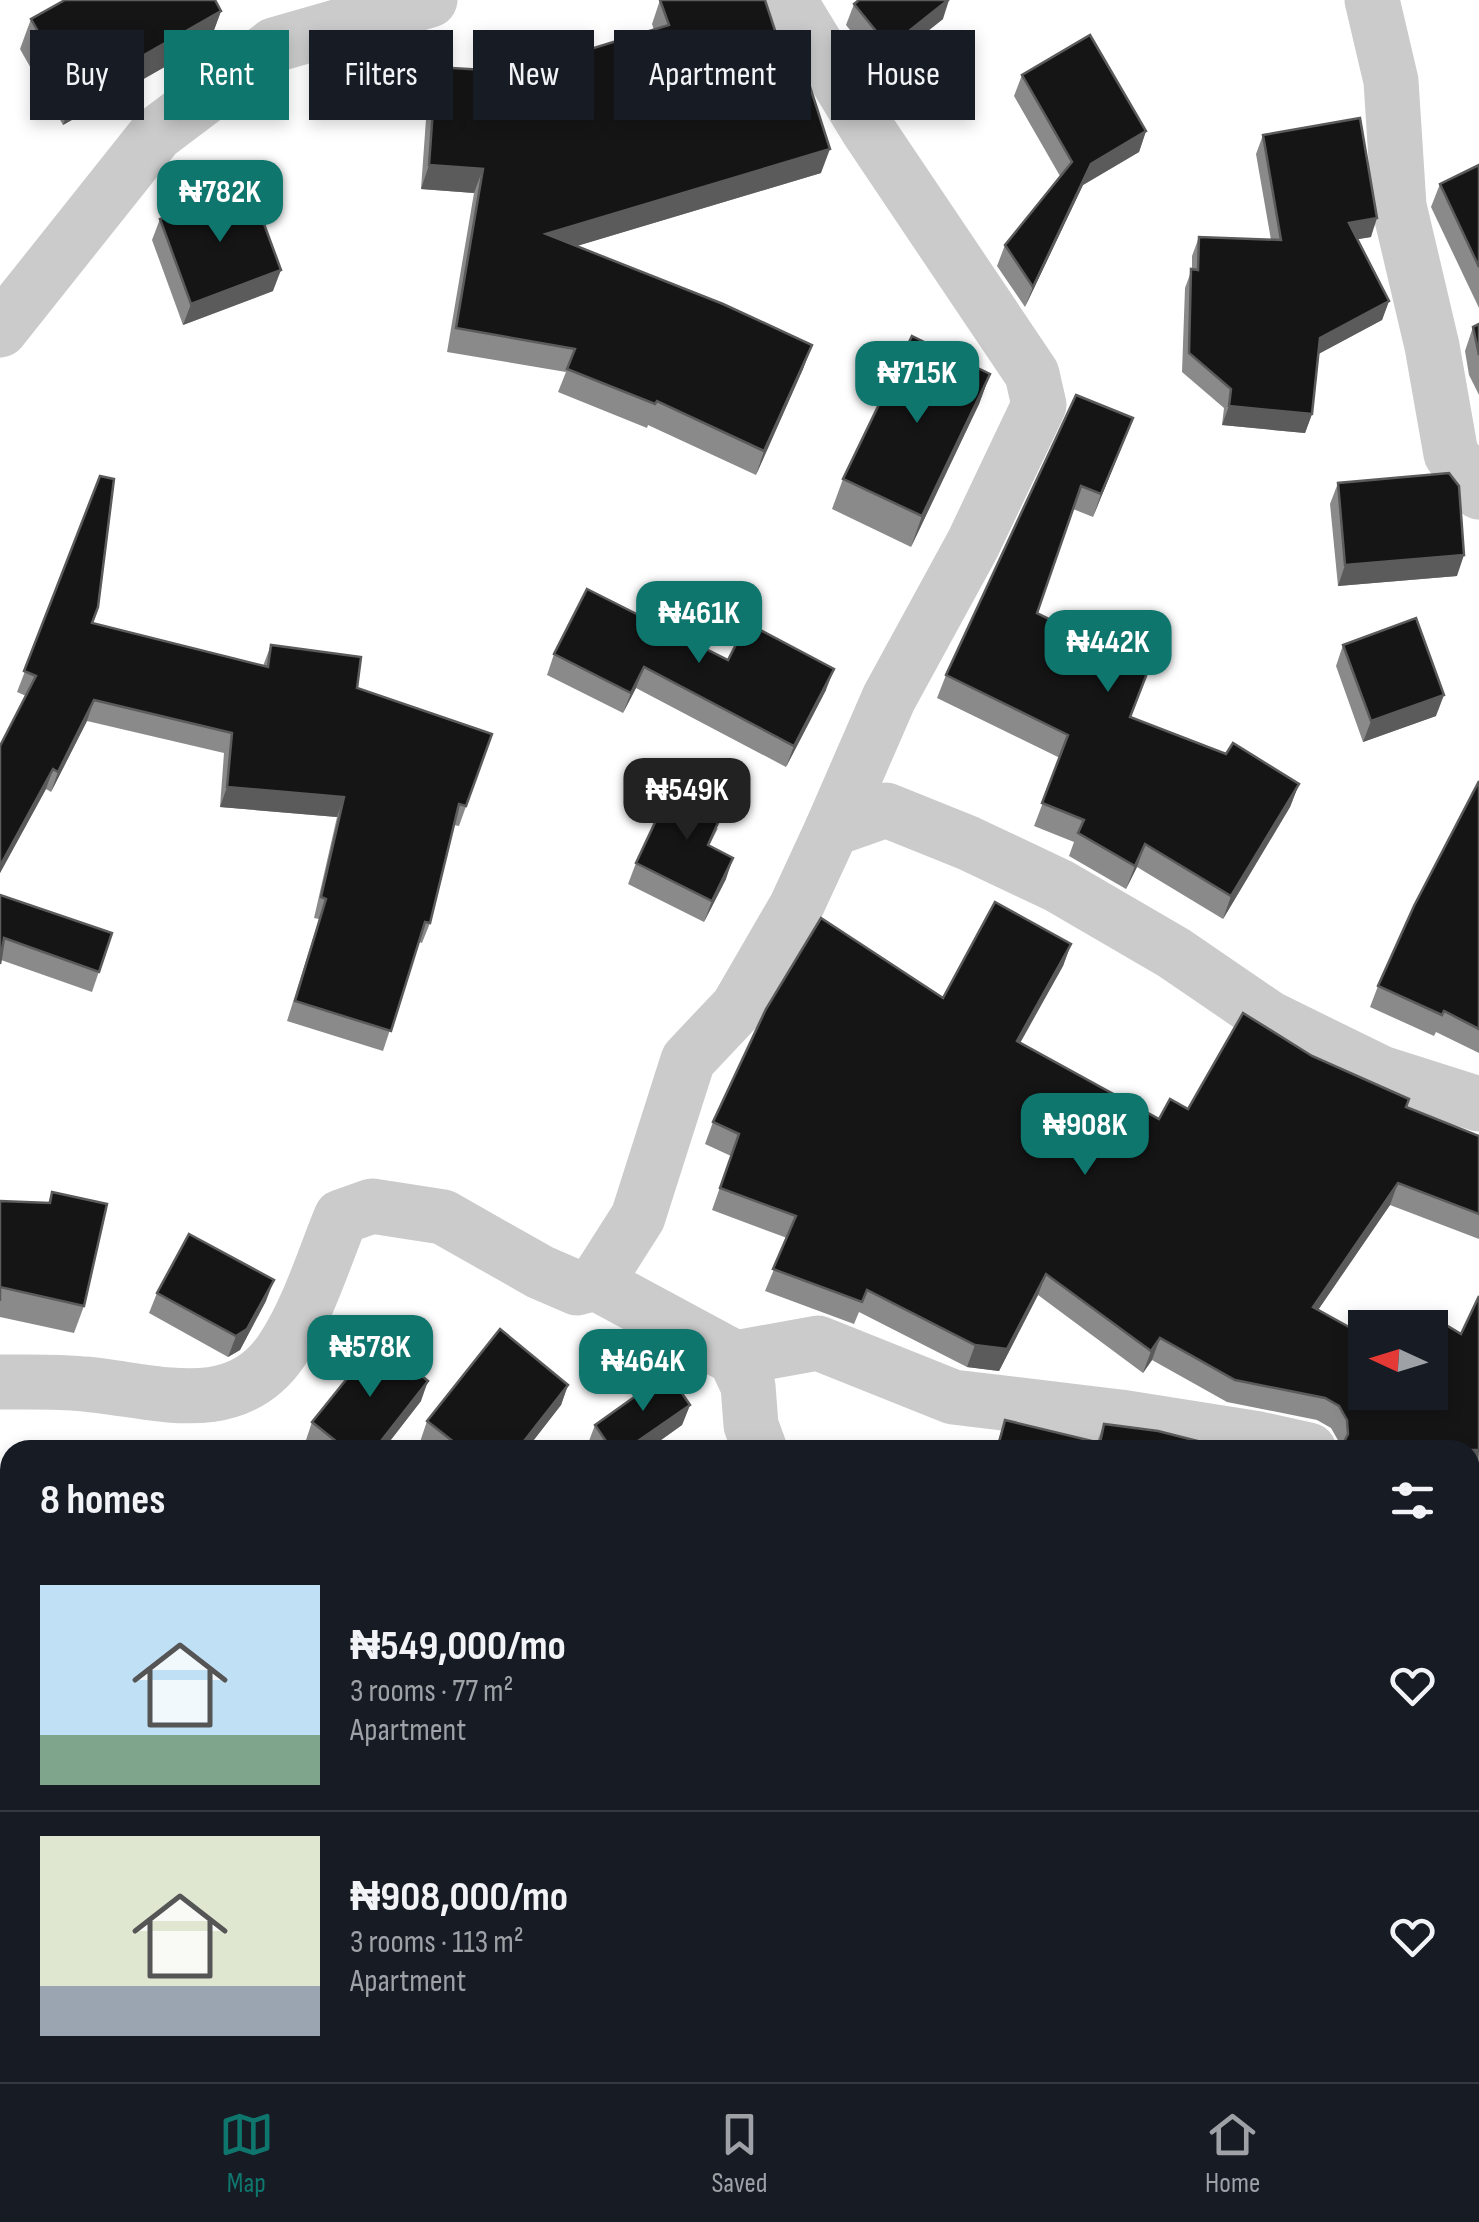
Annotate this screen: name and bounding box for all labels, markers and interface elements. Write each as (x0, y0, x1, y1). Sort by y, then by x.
chip: Buy (30, 30, 144, 120)
chip: Rent (164, 30, 289, 120)
chip: Filters (309, 30, 453, 120)
chip: New (473, 30, 594, 120)
chip: Apartment (614, 30, 811, 120)
chip: House (831, 30, 975, 120)
pin: ₦782K (150, 160, 290, 245)
text: ₦782K (179, 173, 261, 212)
pin: ₦715K (847, 341, 987, 426)
text: ₦715K (877, 354, 957, 393)
pin: ₦461K (629, 581, 769, 666)
text: ₦461K (658, 594, 740, 633)
pin: ₦442K (1038, 610, 1178, 695)
text: ₦442K (1067, 623, 1149, 662)
pin: ₦549K (617, 758, 757, 843)
text: ₦549K (645, 771, 729, 810)
pin: ₦908K (1015, 1093, 1155, 1178)
text: ₦908K (1043, 1106, 1127, 1145)
north arrow (1348, 1310, 1448, 1410)
map controls (1348, 1310, 1448, 1410)
pin: ₦578K (300, 1315, 440, 1400)
text: ₦578K (329, 1328, 411, 1367)
pin: ₦464K (573, 1329, 713, 1414)
text: ₦464K (601, 1342, 685, 1381)
icon: filters (1385, 1473, 1440, 1528)
text: 8 homes (40, 1475, 165, 1526)
text: ₦549,000/mo (350, 1621, 566, 1672)
icon: home (120, 1625, 240, 1745)
icon: heart (1385, 1658, 1440, 1713)
text: 3 rooms · 77 m² (350, 1672, 514, 1711)
text: Apartment (350, 1711, 466, 1750)
text: ₦908,000/mo (350, 1872, 568, 1923)
icon: home (120, 1876, 240, 1996)
icon: heart (1385, 1909, 1440, 1964)
text: 3 rooms · 113 m² (350, 1923, 524, 1962)
text: Apartment (350, 1962, 466, 2001)
tab: Map (219, 2107, 274, 2200)
tab: Saved (711, 2107, 768, 2200)
tab: Home (1205, 2107, 1260, 2200)

